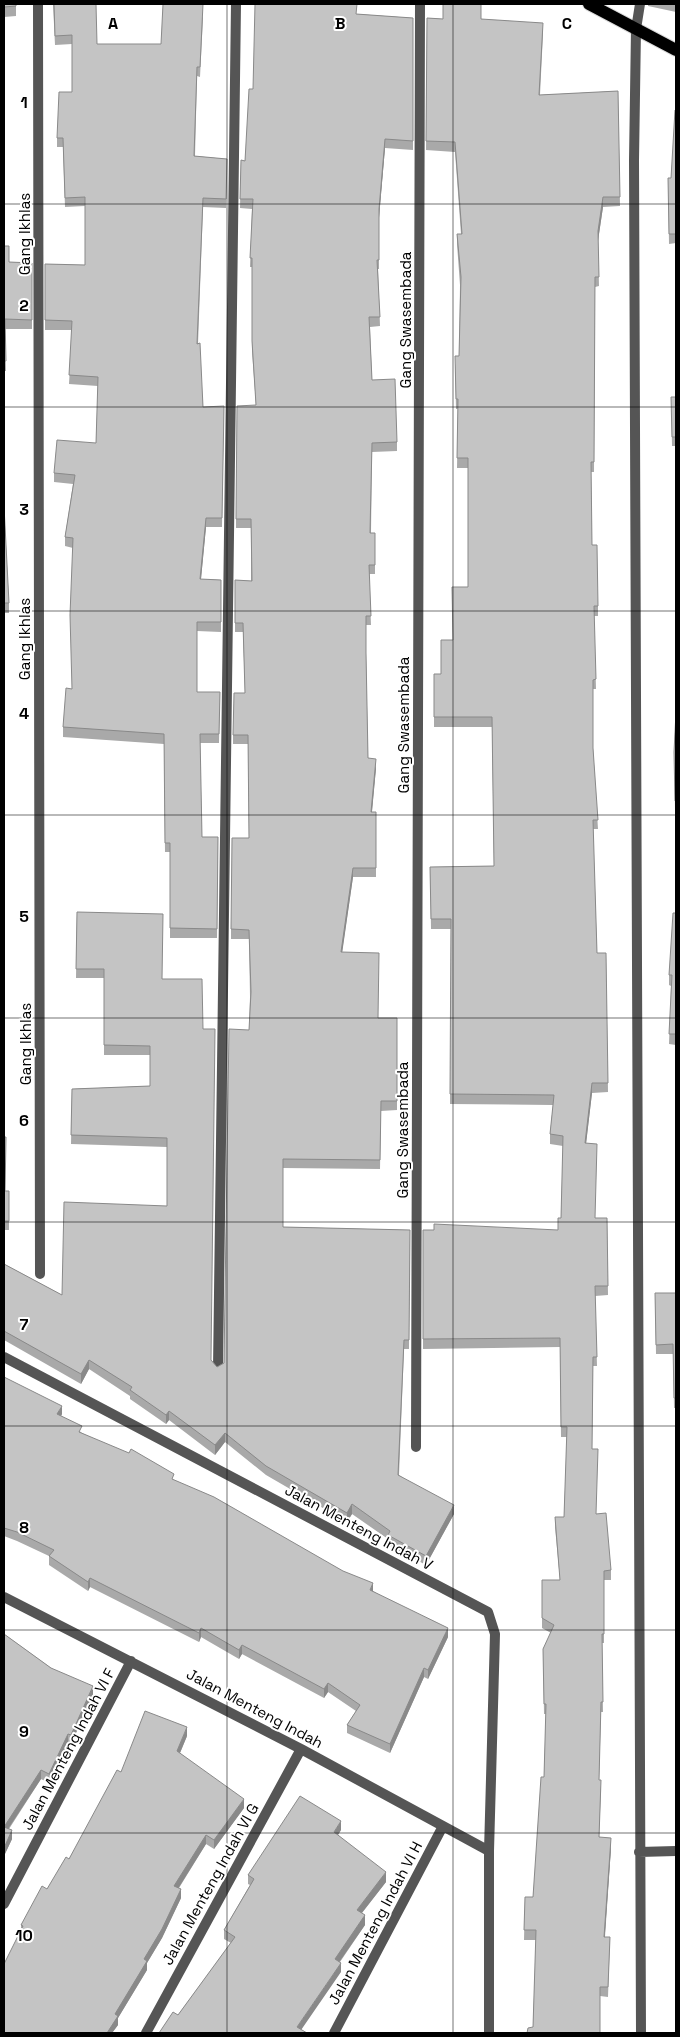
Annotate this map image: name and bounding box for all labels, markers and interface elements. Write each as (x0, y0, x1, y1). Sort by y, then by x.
text: A (108, 13, 118, 34)
text: B (335, 13, 345, 34)
text: C (562, 13, 572, 34)
text: 1 (20, 92, 28, 113)
street label: Gang Ikhlas (15, 193, 34, 275)
street label: Gang Swasembada (396, 251, 415, 388)
text: 2 (19, 295, 29, 316)
text: 3 (19, 499, 29, 520)
street label: Gang Ikhlas (15, 598, 34, 680)
street label: Gang Swasembada (394, 656, 413, 793)
text: 4 (19, 703, 29, 724)
text: 5 (19, 906, 29, 927)
street label: Gang Ikhlas (16, 1003, 35, 1085)
street label: Gang Swasembada (393, 1061, 412, 1198)
text: 6 (19, 1110, 29, 1131)
text: 7 (20, 1314, 29, 1335)
street label: Jalan Menteng Indah V (282, 1480, 436, 1574)
text: 8 (19, 1517, 29, 1538)
street label: Jalan Menteng Indah (183, 1664, 327, 1752)
street label: Jalan Menteng Indah VI F (17, 1665, 119, 1833)
text: 9 (19, 1721, 29, 1742)
street label: Jalan Menteng Indah VI G (158, 1800, 262, 1968)
street label: Jalan Menteng Indah VI H (324, 1838, 426, 2008)
text: 10 (15, 1925, 33, 1946)

